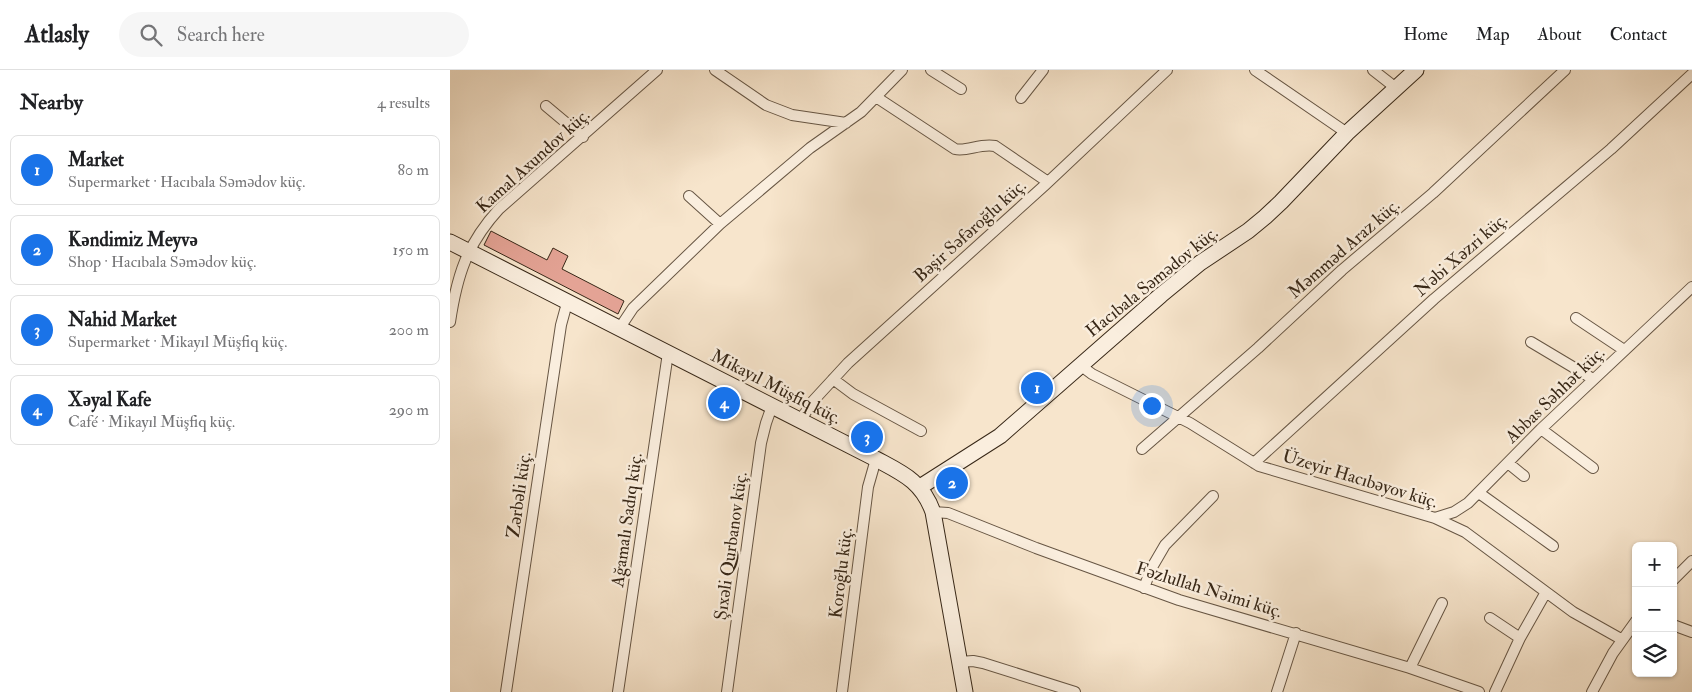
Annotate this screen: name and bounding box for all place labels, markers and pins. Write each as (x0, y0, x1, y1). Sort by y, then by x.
pin: 1 (1021, 369, 1053, 407)
pin: 4 (708, 384, 740, 422)
pin: 3 (851, 418, 883, 456)
pin: 2 (936, 464, 968, 502)

